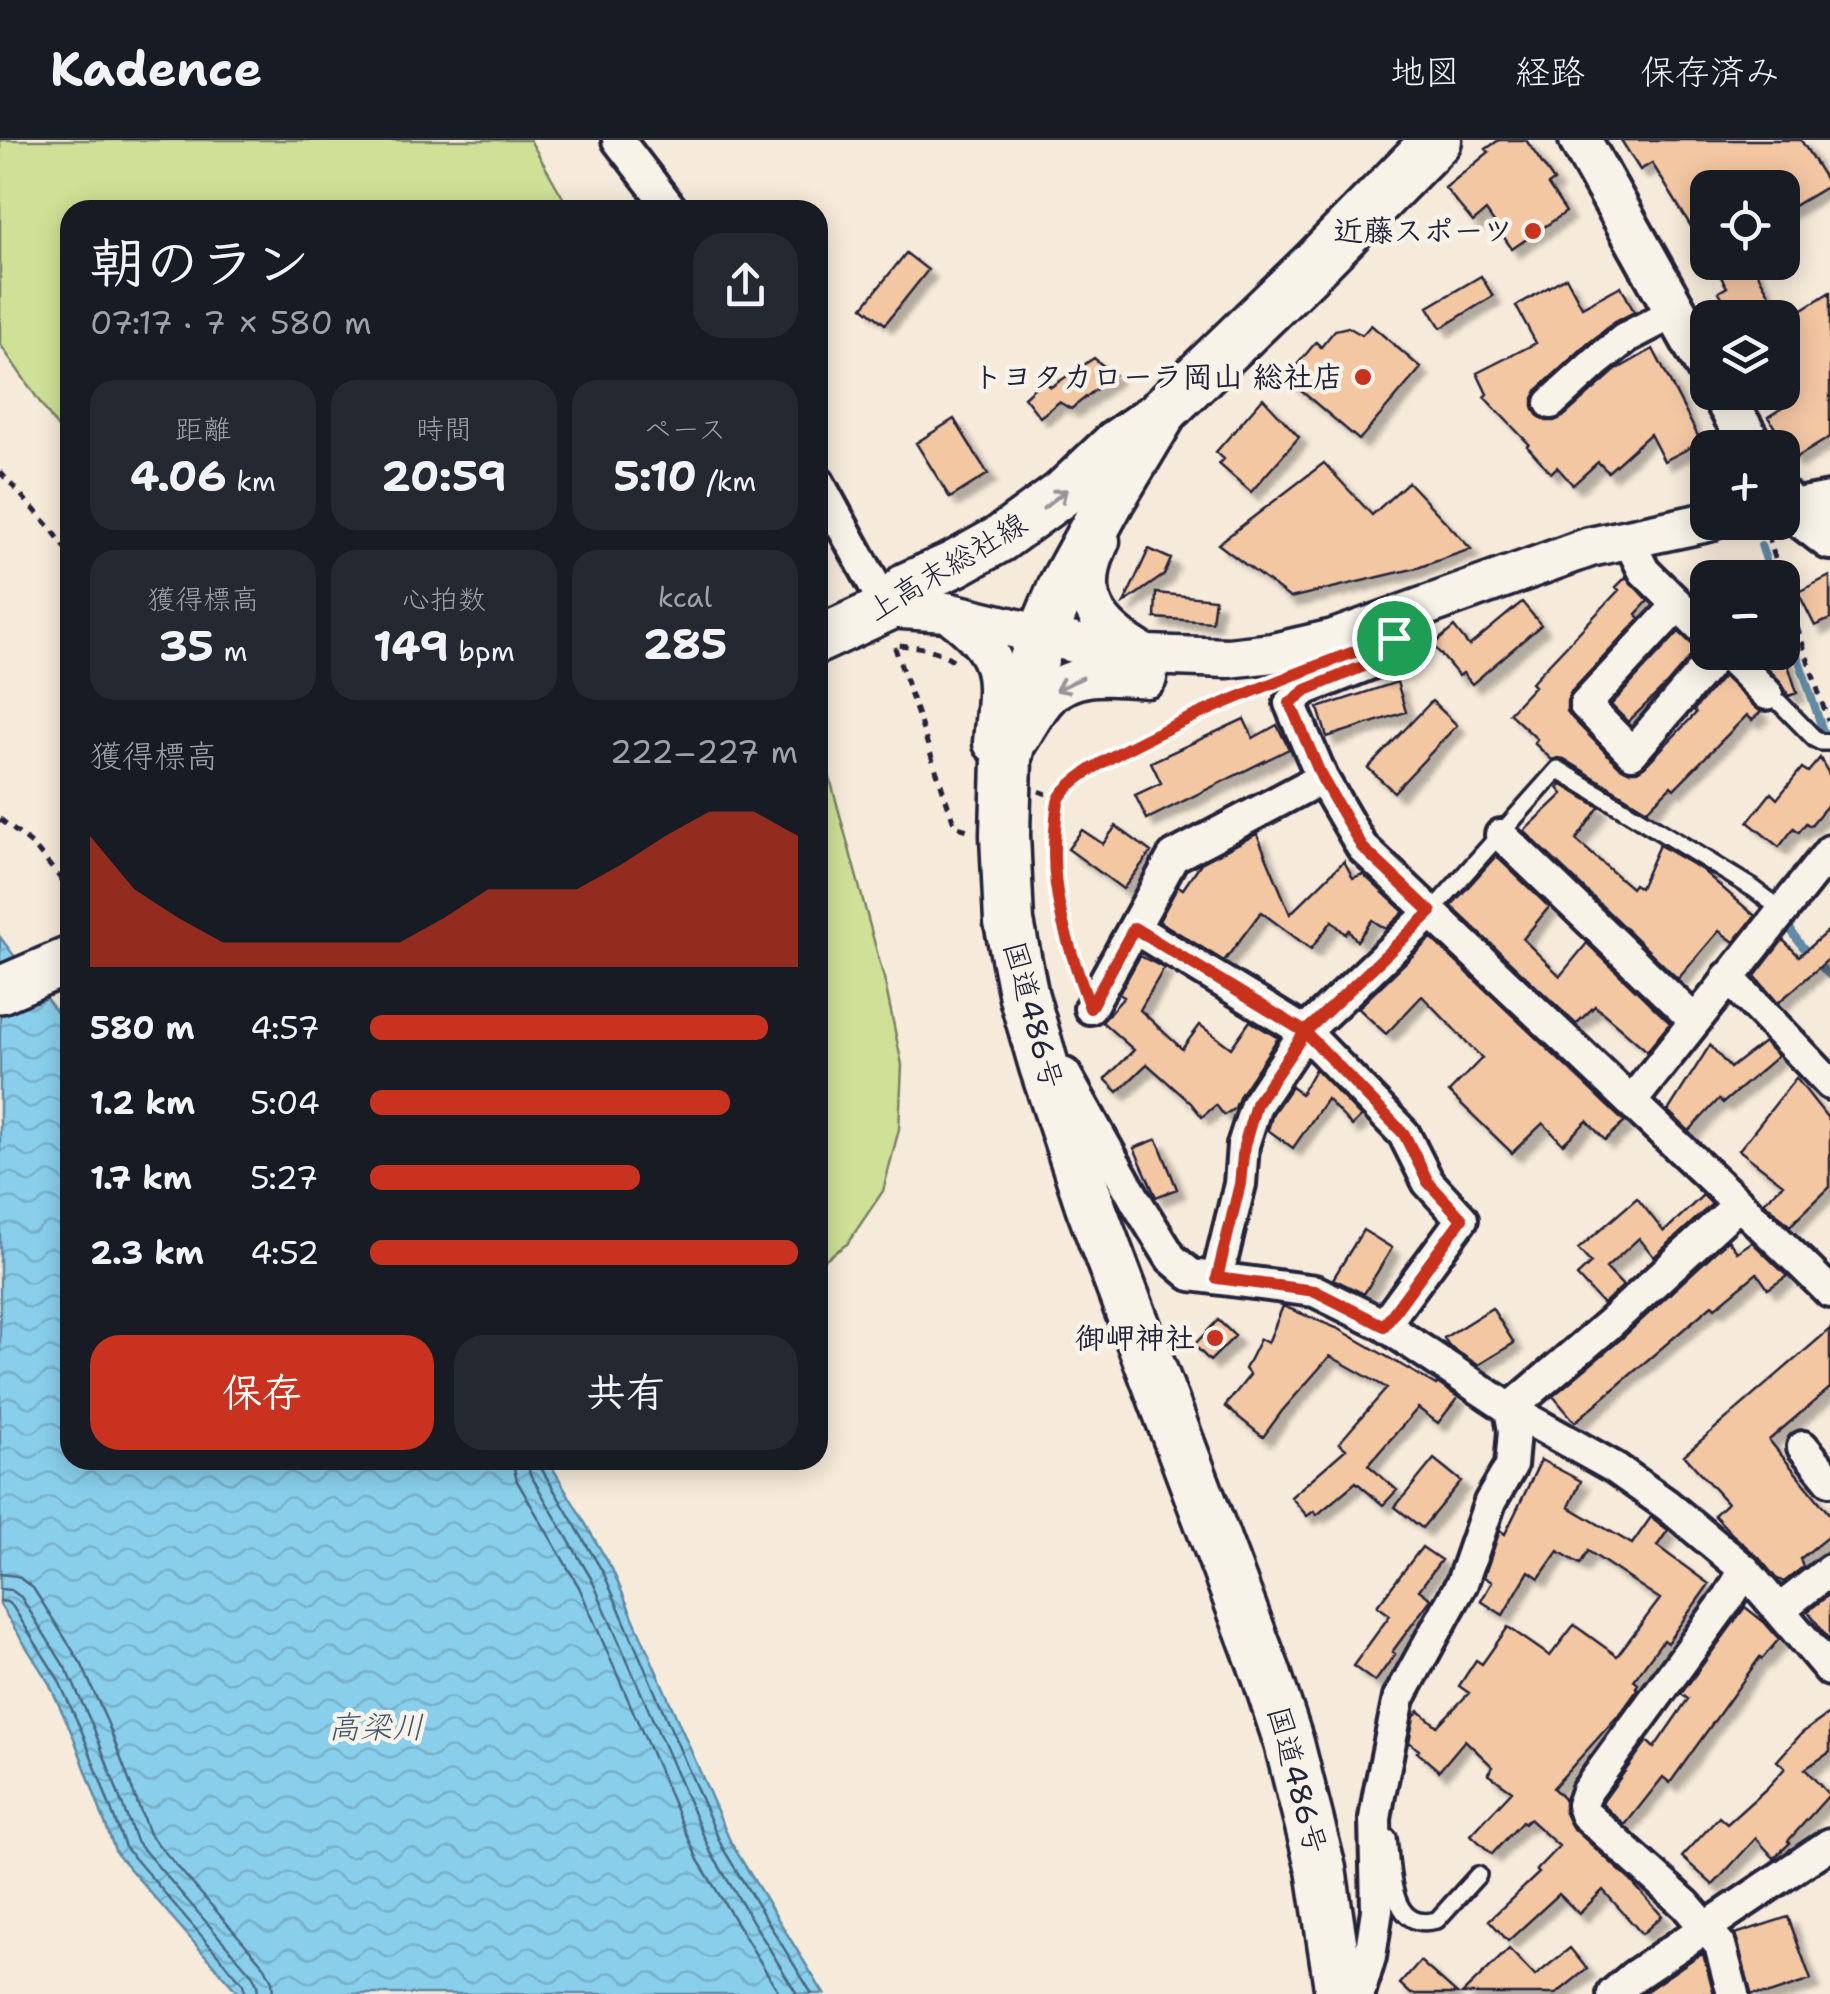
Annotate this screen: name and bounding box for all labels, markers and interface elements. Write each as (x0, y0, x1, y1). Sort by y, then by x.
text: Kadence (50, 37, 262, 101)
text: 地図 (1390, 48, 1460, 95)
text: 経路 (1515, 48, 1585, 95)
text: 保存済み (1640, 48, 1780, 95)
map controls (1690, 170, 1800, 670)
button: locate (1690, 170, 1800, 280)
place label: 近藤スポーツ (1334, 210, 1513, 251)
marker: 近藤スポーツ (1522, 220, 1544, 242)
text: 朝のラン (90, 226, 310, 300)
button: share (693, 233, 798, 338)
button: layers (1690, 300, 1800, 410)
text: 07:17 · 7 × 580 m (90, 301, 372, 344)
place label: トヨタカローラ岡山 総社店 (973, 356, 1343, 397)
marker: トヨタカローラ岡山 総社店 (1352, 366, 1374, 388)
text: 距離 (175, 410, 231, 448)
text: 時間 (416, 410, 472, 448)
text: ペース (644, 410, 726, 448)
button: + (1690, 430, 1800, 540)
text: 4.06 (130, 448, 227, 504)
text: 20:59 (381, 448, 507, 504)
text: 5:10 (614, 448, 697, 504)
text: km (227, 462, 276, 500)
text: /km (697, 462, 756, 500)
one-way arrow (1041, 489, 1068, 510)
street label: 上高末総社線 (859, 503, 1034, 630)
button: − (1690, 560, 1800, 670)
text: kcal (658, 578, 712, 616)
text: 獲得標高 (147, 580, 259, 618)
text: 心拍数 (402, 580, 486, 618)
pin (1352, 596, 1437, 681)
icon: arrive (1367, 611, 1422, 666)
text: 285 (643, 616, 727, 672)
text: 35 (158, 618, 214, 674)
text: 149 (373, 618, 449, 674)
text: m (214, 632, 248, 670)
text: bpm (449, 632, 515, 670)
one-way arrow (1054, 676, 1084, 695)
text: 222–227 m (610, 730, 798, 773)
text: 獲得標高 (90, 734, 218, 777)
street label: 国道486号 (994, 936, 1073, 1093)
text: 580 m (90, 1006, 195, 1049)
text: 4:57 (250, 1006, 320, 1049)
text: 1.2 km (90, 1081, 195, 1124)
text: 5:04 (250, 1081, 320, 1124)
text: 1.7 km (90, 1156, 192, 1199)
text: 5:27 (250, 1156, 318, 1199)
text: 2.3 km (90, 1231, 204, 1274)
text: 4:52 (250, 1231, 320, 1274)
place label: 御岬神社 (1075, 1317, 1195, 1358)
marker: 御岬神社 (1204, 1327, 1226, 1349)
button: 保存 (90, 1335, 434, 1450)
button: 共有 (454, 1335, 798, 1450)
street label: 国道486号 (1258, 1701, 1337, 1858)
water label: 高梁川 (328, 1705, 424, 1748)

